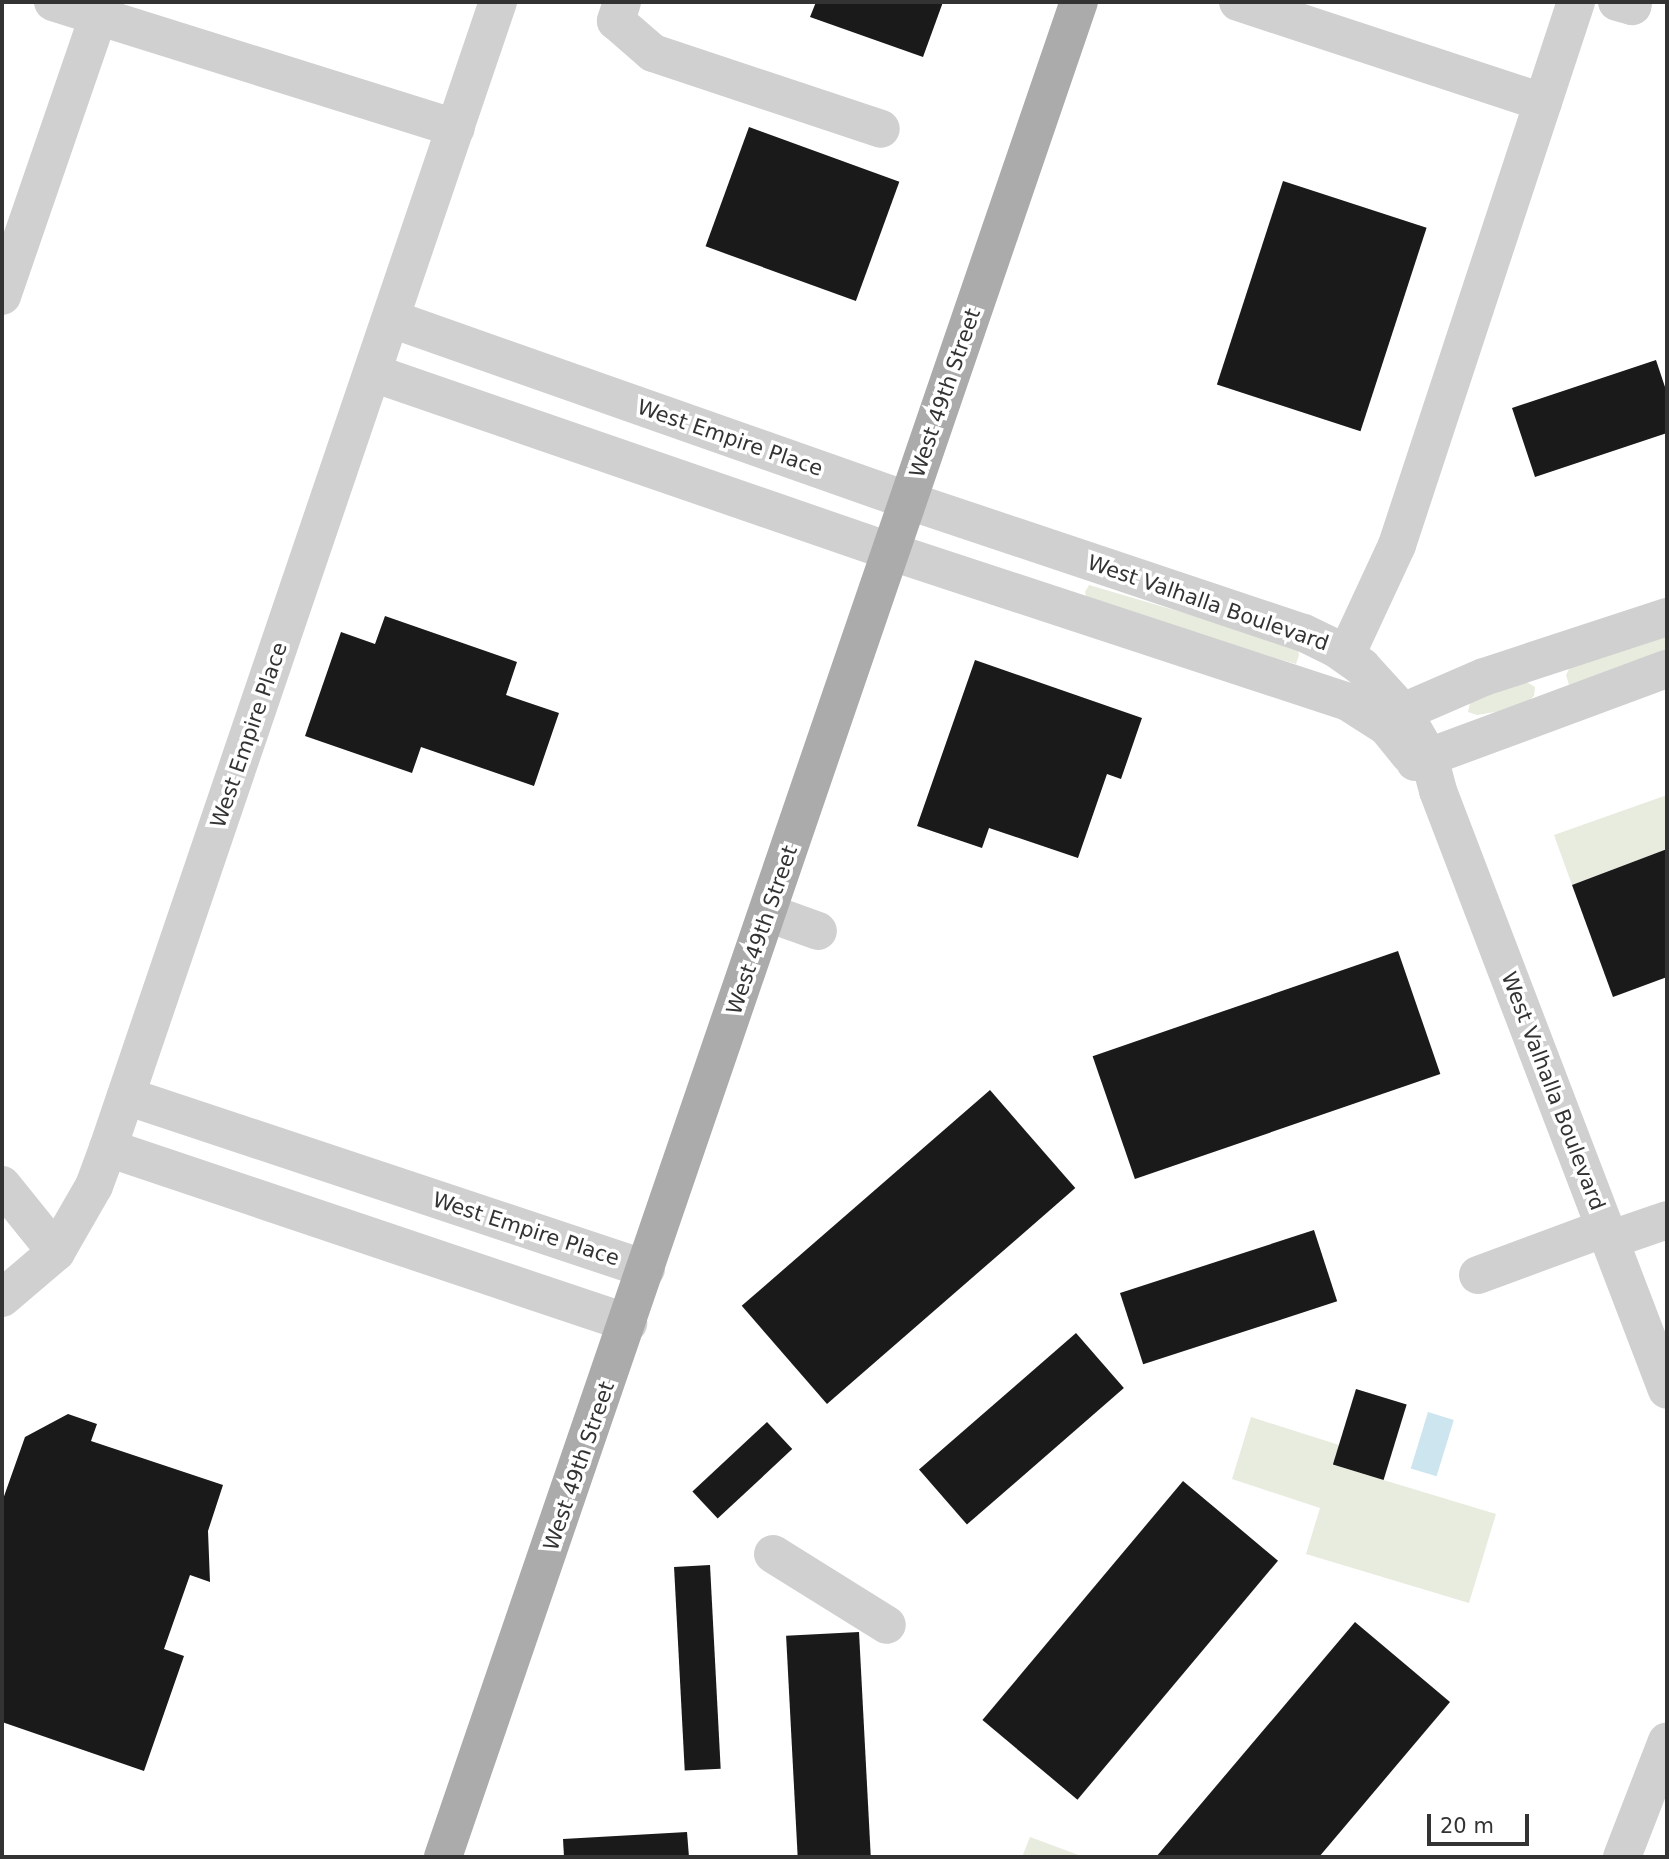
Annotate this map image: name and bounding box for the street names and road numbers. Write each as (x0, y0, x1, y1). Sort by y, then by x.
street label: West 49th Street (904, 305, 986, 481)
street label: West Empire Place (634, 394, 826, 482)
street label: West Valhalla Boulevard (1084, 550, 1332, 656)
street label: West Empire Place (205, 639, 293, 831)
street label: West 49th Street (721, 842, 803, 1018)
street label: West Valhalla Boulevard (1496, 968, 1610, 1214)
street label: West Empire Place (429, 1187, 623, 1271)
street label: West 49th Street (538, 1378, 620, 1554)

